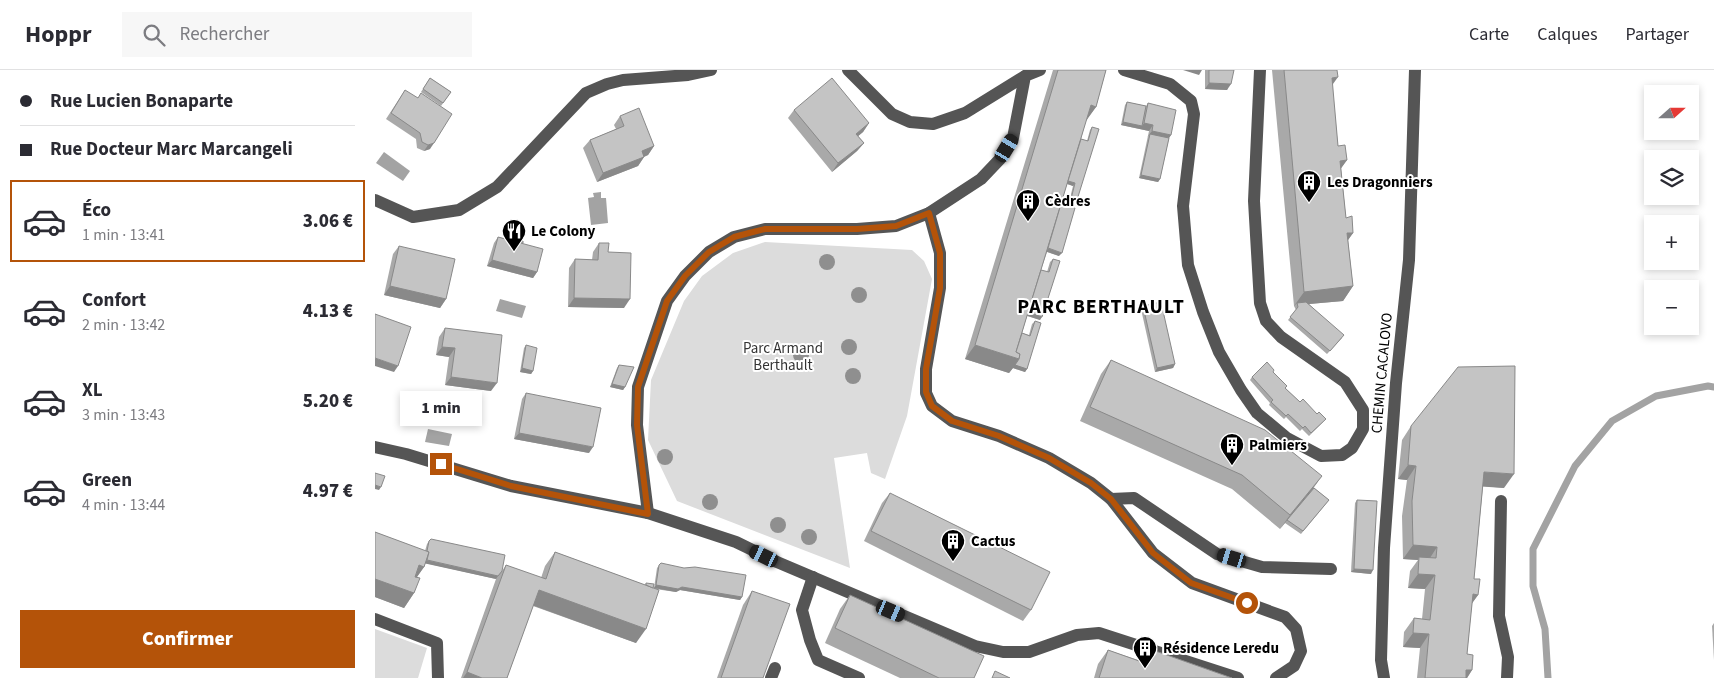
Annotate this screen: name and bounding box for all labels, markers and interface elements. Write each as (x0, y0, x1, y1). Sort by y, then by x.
search box (122, 12, 472, 57)
text: Hoppr (25, 17, 92, 52)
icon: search (140, 21, 168, 49)
text: Rechercher (180, 21, 269, 48)
text: Carte (1469, 22, 1509, 47)
text: Calques (1537, 22, 1597, 47)
text: Partager (1625, 22, 1689, 47)
north arrow (1644, 85, 1699, 140)
map controls (1644, 85, 1699, 335)
text: Rue Lucien Bonaparte (50, 88, 233, 115)
car (992, 131, 1021, 165)
text: Rue Docteur Marc Marcangeli (50, 136, 293, 163)
button: layers (1644, 150, 1699, 205)
building icon: Les Dragonniers (1296, 169, 1322, 203)
place label: Les Dragonniers (1327, 172, 1433, 193)
building icon: Cèdres (1015, 188, 1041, 222)
place label: Cèdres (1045, 191, 1091, 212)
text: Éco (82, 197, 111, 224)
icon: car (22, 199, 67, 244)
text: 3.06 € (303, 208, 353, 235)
button: + (1644, 215, 1699, 270)
restaurant icon: Le Colony (501, 218, 527, 252)
place label: Le Colony (531, 221, 596, 242)
text: 1 min · 13:41 (82, 224, 165, 246)
button: − (1644, 280, 1699, 335)
text: Confort (82, 287, 146, 314)
icon: car (22, 289, 67, 334)
district label: PARC BERTHAULT (1017, 293, 1185, 321)
text: 4.13 € (303, 298, 353, 325)
street label: CHEMIN CACALOVO (1366, 312, 1398, 434)
text: 2 min · 13:42 (82, 314, 165, 336)
park label: Parc Armand Berthault (743, 338, 823, 376)
text: XL (82, 377, 103, 404)
icon: car (22, 379, 67, 424)
text: 5.20 € (303, 388, 353, 415)
callout: 1 min (400, 392, 482, 426)
text: 1 min (421, 397, 461, 419)
text: 3 min · 13:43 (82, 404, 165, 426)
building icon: Palmiers (1219, 432, 1245, 466)
place label: Palmiers (1249, 435, 1307, 456)
route end (430, 453, 452, 475)
text: Green (82, 467, 132, 494)
icon: car (22, 469, 67, 514)
text: 4.97 € (303, 478, 353, 505)
text: 4 min · 13:44 (82, 494, 165, 516)
building icon: Cactus (940, 528, 966, 562)
place label: Cactus (971, 531, 1016, 552)
car (747, 543, 780, 569)
car (1215, 546, 1248, 570)
route start (1236, 592, 1258, 614)
car (874, 598, 907, 624)
button: Confirmer (20, 610, 355, 668)
building icon: Résidence Leredu (1132, 635, 1158, 669)
place label: Résidence Leredu (1163, 638, 1279, 659)

